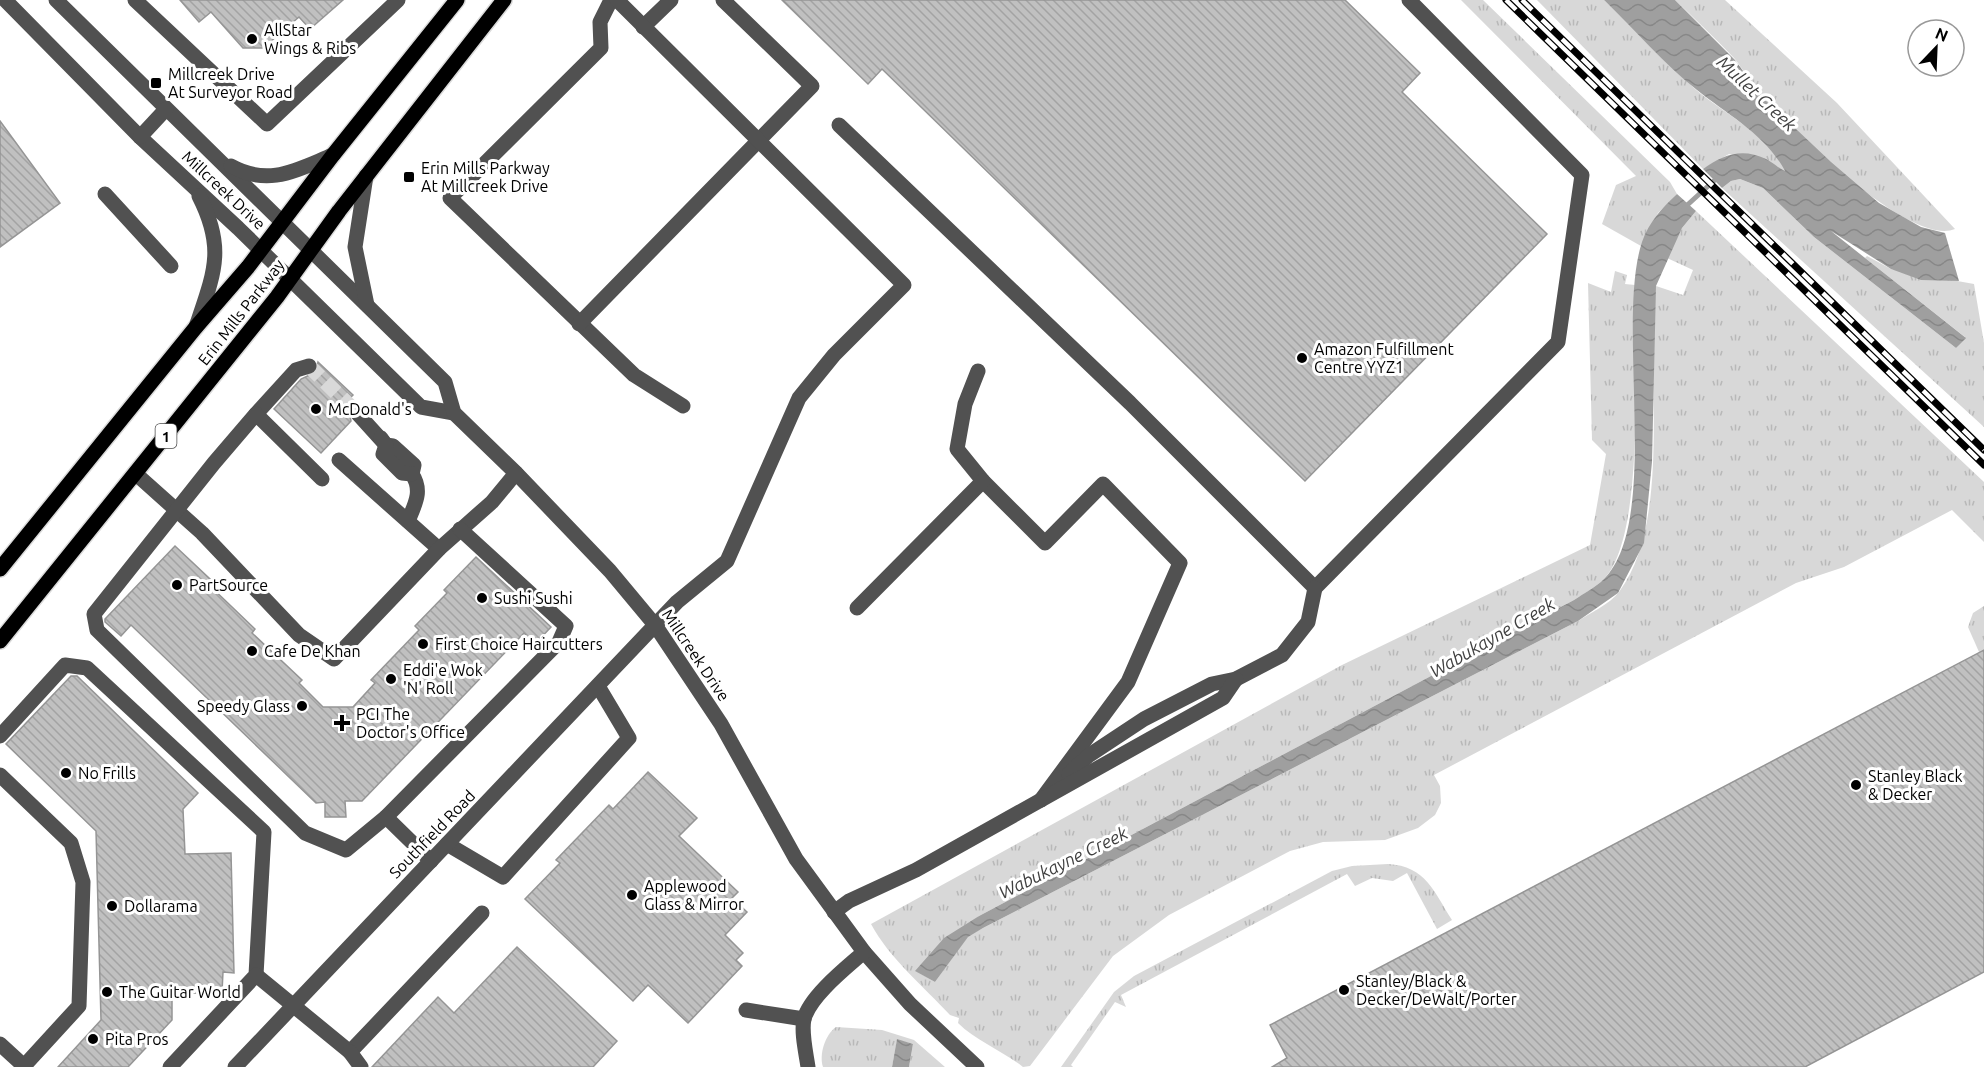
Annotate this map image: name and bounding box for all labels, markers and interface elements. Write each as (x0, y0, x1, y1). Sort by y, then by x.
north arrow (1906, 18, 1966, 78)
place label: AllStar Wings & Ribs (264, 21, 356, 57)
text: N (1933, 24, 1951, 45)
marker: AllStar Wings & Ribs (245, 32, 259, 46)
water label: Mullet Creek (1713, 51, 1801, 135)
place label: Millcreek Drive At Surveyor Road (168, 65, 293, 101)
marker: Millcreek Drive At Surveyor Road (149, 76, 163, 90)
street label: Millcreek Drive (179, 147, 269, 233)
place label: Erin Mills Parkway At Millcreek Drive (421, 159, 550, 195)
marker: Erin Mills Parkway At Millcreek Drive (402, 170, 416, 184)
street label: Erin Mills Parkway (194, 256, 288, 368)
place label: Amazon Fulfillment Centre YYZ1 (1314, 340, 1454, 376)
marker: Amazon Fulfillment Centre YYZ1 (1295, 351, 1309, 365)
place label: McDonald's (328, 400, 412, 418)
marker: McDonald's (309, 402, 323, 416)
road number: 1 (156, 424, 176, 448)
place label: PartSource (189, 576, 268, 594)
marker: PartSource (170, 578, 184, 592)
place label: Sushi Sushi (494, 589, 573, 607)
marker: Sushi Sushi (475, 591, 489, 605)
water label: Wabukayne Creek (1426, 593, 1559, 681)
street label: Millcreek Drive (659, 606, 733, 704)
place label: First Choice Haircutters (435, 635, 603, 653)
marker: First Choice Haircutters (416, 637, 430, 651)
place label: Cafe De Khan (264, 642, 361, 660)
marker: Cafe De Khan (245, 644, 259, 658)
place label: Eddi'e Wok 'N' Roll (403, 661, 483, 697)
marker: Eddi'e Wok 'N' Roll (384, 672, 398, 686)
place label: Speedy Glass (197, 697, 290, 715)
marker: Speedy Glass (295, 699, 309, 713)
place label: PCI The Doctor's Office (356, 705, 465, 741)
marker: PCI The Doctor's Office (333, 714, 351, 732)
place label: No Frills (78, 764, 136, 782)
marker: No Frills (59, 766, 73, 780)
place label: Stanley Black & Decker (1868, 767, 1963, 803)
marker: Stanley Black & Decker (1849, 778, 1863, 792)
street label: Southfield Road (386, 786, 478, 882)
water label: Wabukayne Creek (995, 822, 1131, 902)
place label: Applewood Glass & Mirror (644, 877, 744, 913)
marker: Applewood Glass & Mirror (625, 888, 639, 902)
place label: Dollarama (124, 897, 198, 915)
marker: Dollarama (105, 899, 119, 913)
place label: Stanley/Black & Decker/DeWalt/Porter (1356, 972, 1517, 1008)
place label: The Guitar World (119, 983, 241, 1001)
marker: Stanley/Black & Decker/DeWalt/Porter (1337, 983, 1351, 997)
marker: The Guitar World (100, 985, 114, 999)
place label: Pita Pros (105, 1030, 169, 1048)
marker: Pita Pros (86, 1032, 100, 1046)

